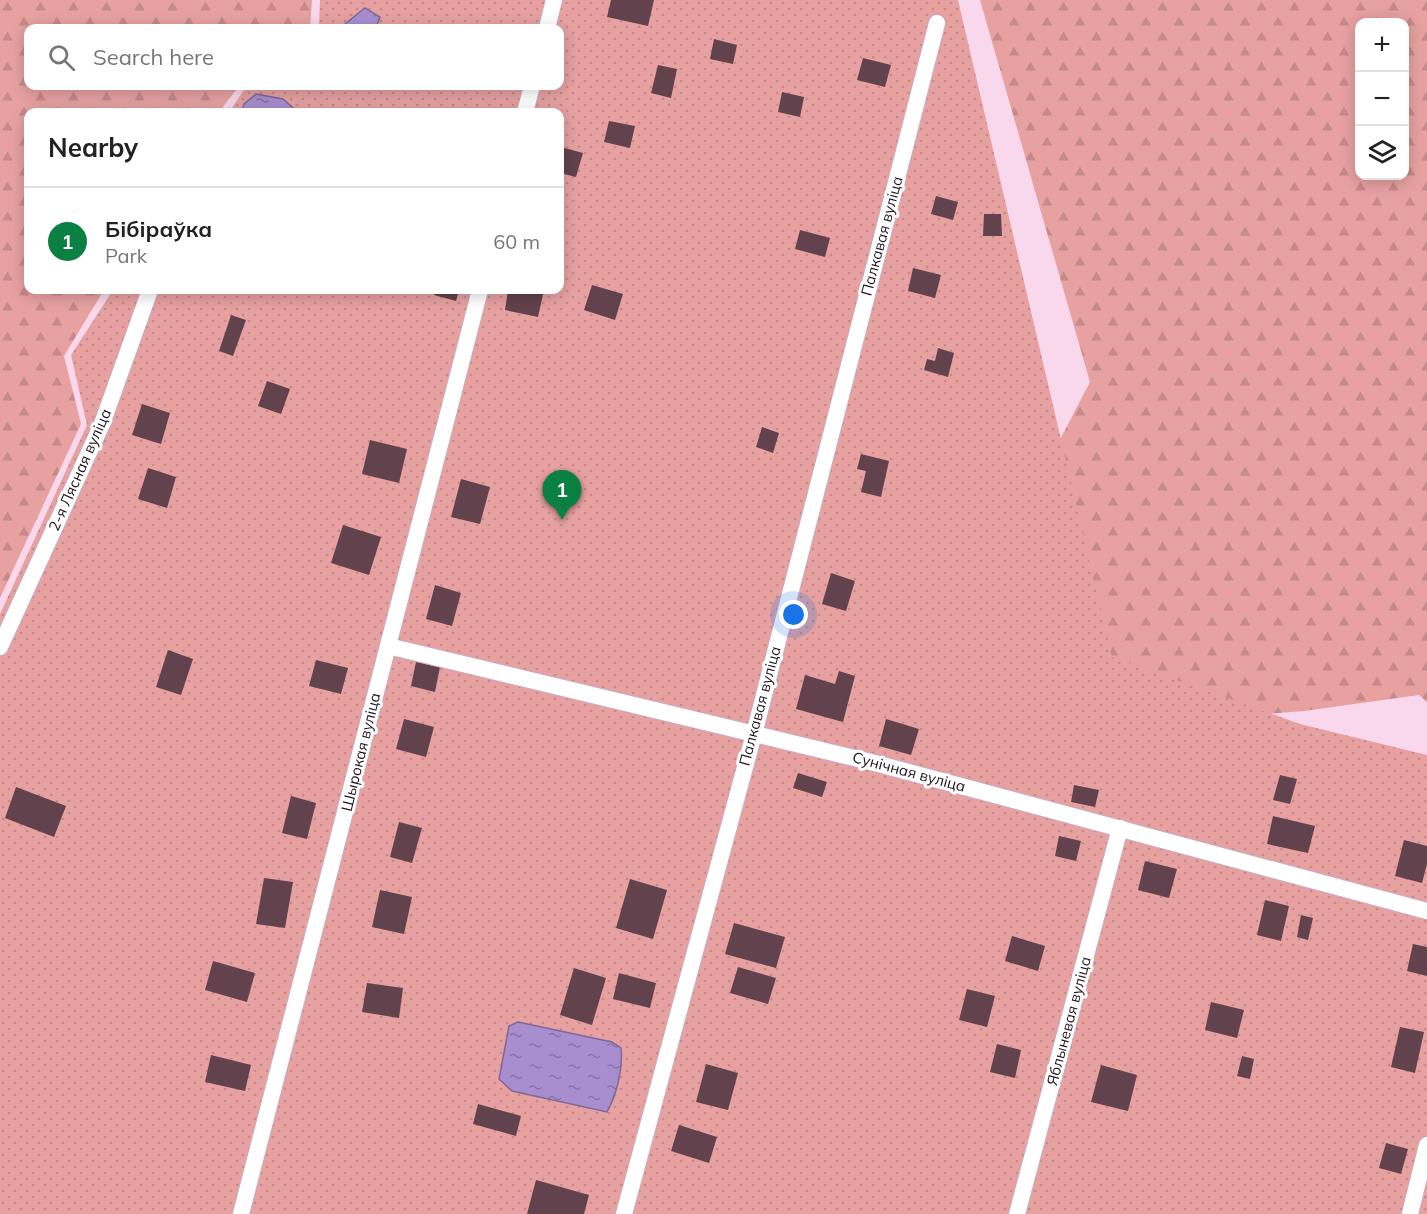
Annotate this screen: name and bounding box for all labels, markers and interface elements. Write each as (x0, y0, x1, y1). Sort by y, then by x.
map controls (1355, 18, 1409, 180)
button: + (1355, 18, 1409, 72)
search box (24, 24, 564, 90)
icon: search (45, 41, 78, 74)
text: Search here (93, 43, 214, 71)
button: − (1355, 72, 1409, 126)
button: layers (1355, 126, 1409, 180)
text: Nearby (48, 131, 138, 164)
street label: Палкавая вуліца (856, 174, 907, 298)
text: Бібіраўка (105, 215, 212, 243)
text: 1 (62, 229, 74, 254)
text: 60 m (493, 229, 540, 254)
text: Park (105, 243, 147, 268)
street label: 2-я Лясная вуліца (44, 406, 115, 534)
pin: 1 (542, 470, 582, 520)
your location (779, 600, 808, 629)
street label: Палкавая вуліца (734, 644, 785, 768)
street label: Шырокая вуліца (337, 691, 384, 813)
street label: Сунічная вуліца (850, 747, 968, 796)
street label: Яблыневая вуліца (1042, 954, 1095, 1087)

